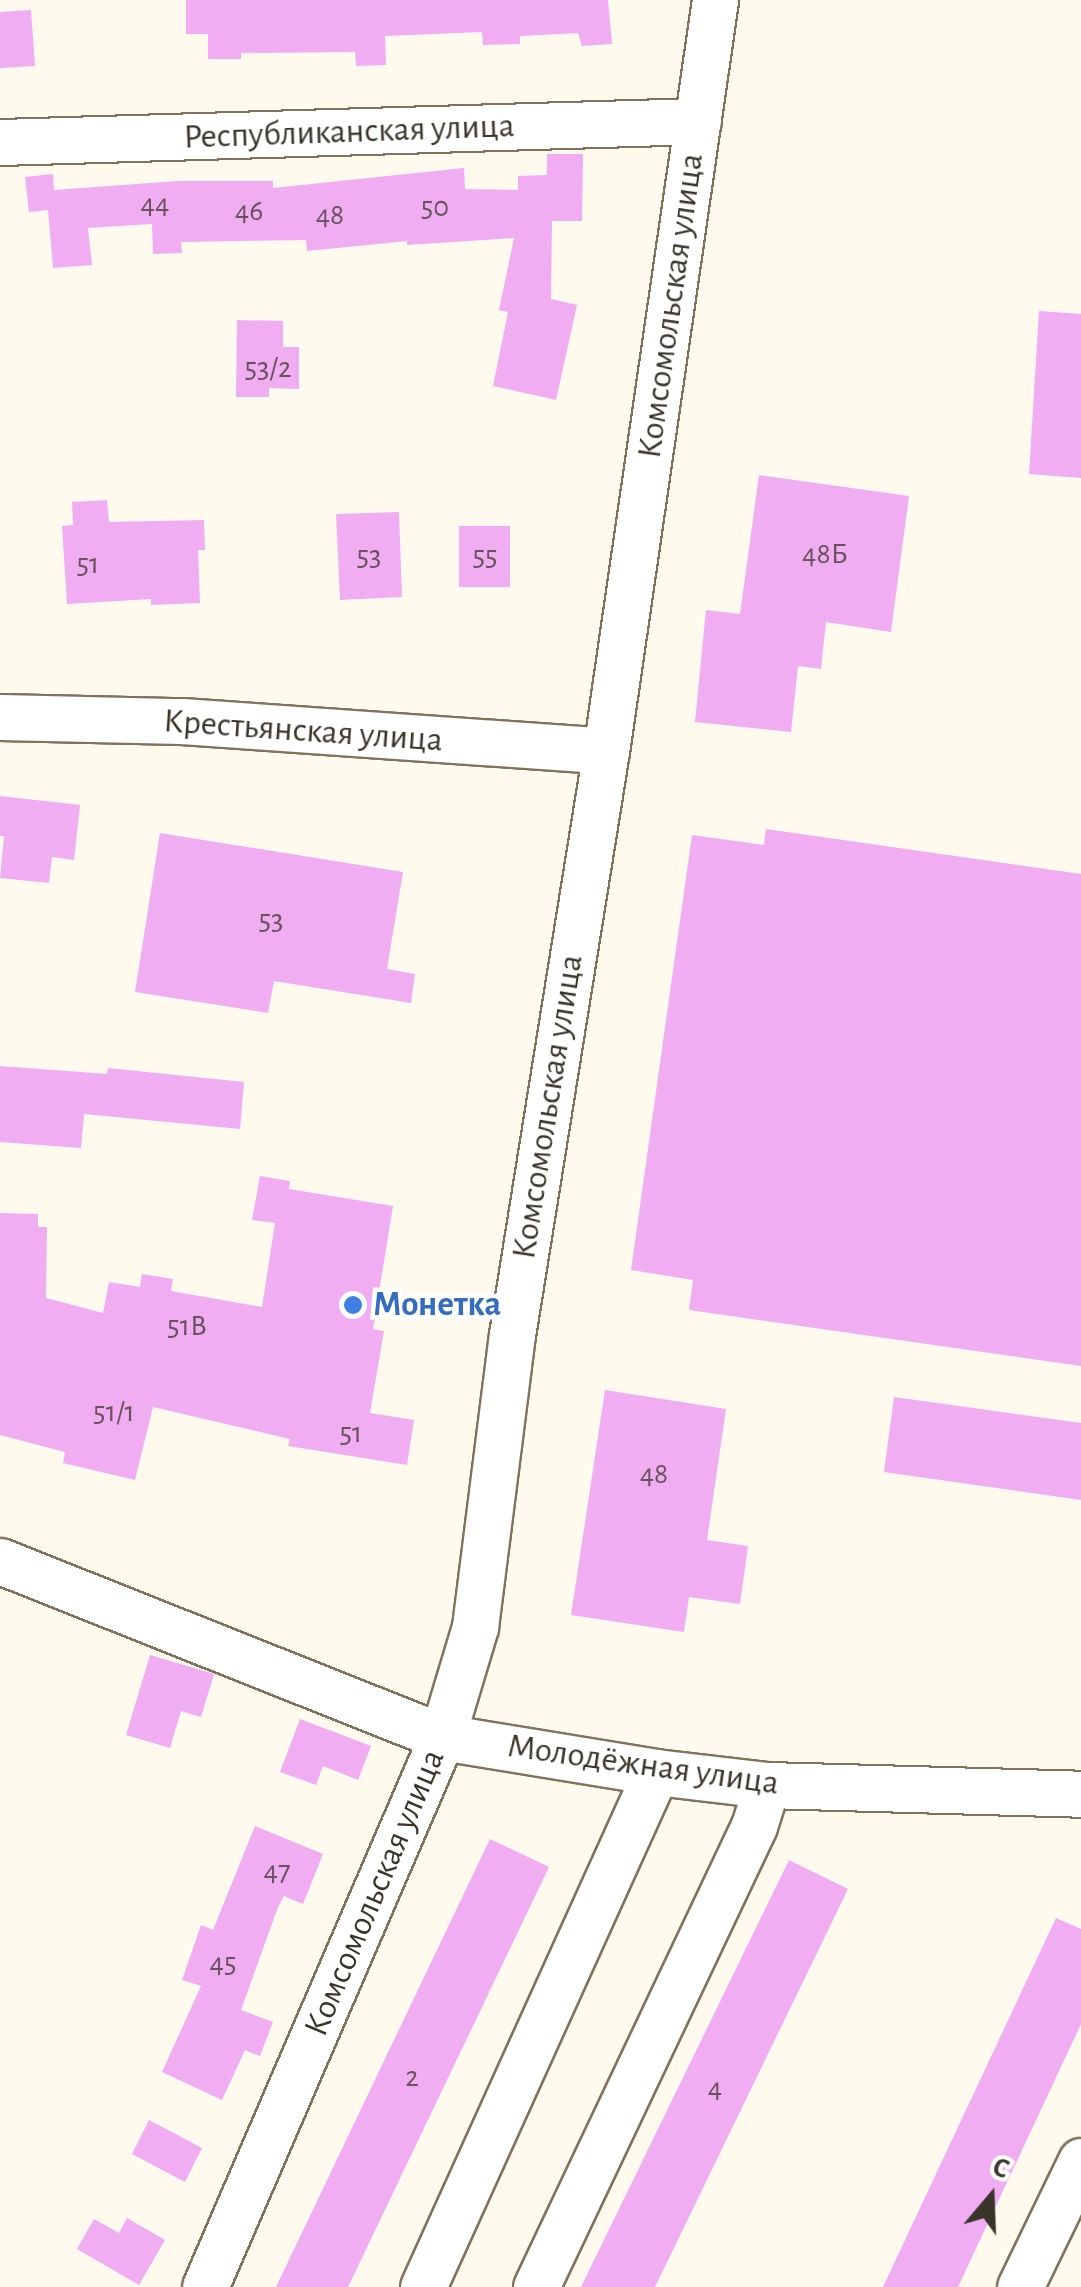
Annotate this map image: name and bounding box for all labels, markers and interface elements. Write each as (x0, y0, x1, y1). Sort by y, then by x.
street label: Республиканская улица (183, 105, 515, 159)
street label: Комсомольская улица (629, 151, 713, 461)
house number: 44 (141, 186, 169, 222)
house number: 50 (421, 189, 449, 225)
house number: 46 (235, 193, 263, 229)
house number: 48 (316, 197, 344, 233)
house number: 53/2 (244, 350, 292, 386)
house number: 48Б (802, 536, 848, 572)
house number: 53 (357, 538, 381, 574)
house number: 55 (472, 538, 498, 574)
house number: 51 (77, 546, 99, 582)
street label: Крестьянская улица (162, 700, 444, 762)
house number: 53 (259, 902, 283, 938)
street label: Комсомольская улица (503, 952, 593, 1262)
place label: Монетка (373, 1284, 501, 1326)
marker: Монетка (342, 1294, 364, 1316)
house number: 51В (167, 1308, 207, 1344)
house number: 51/1 (93, 1394, 135, 1430)
house number: 51 (340, 1415, 362, 1451)
house number: 48 (640, 1456, 668, 1492)
street label: Молодёжная улица (505, 1725, 781, 1805)
street label: Комсомольская улица (296, 1743, 454, 2043)
house number: 47 (264, 1853, 290, 1889)
house number: 45 (210, 1945, 236, 1981)
house number: 2 (405, 2059, 419, 2095)
house number: 4 (708, 2070, 722, 2106)
north arrow (941, 2147, 1041, 2247)
text: С (989, 2153, 1013, 2184)

